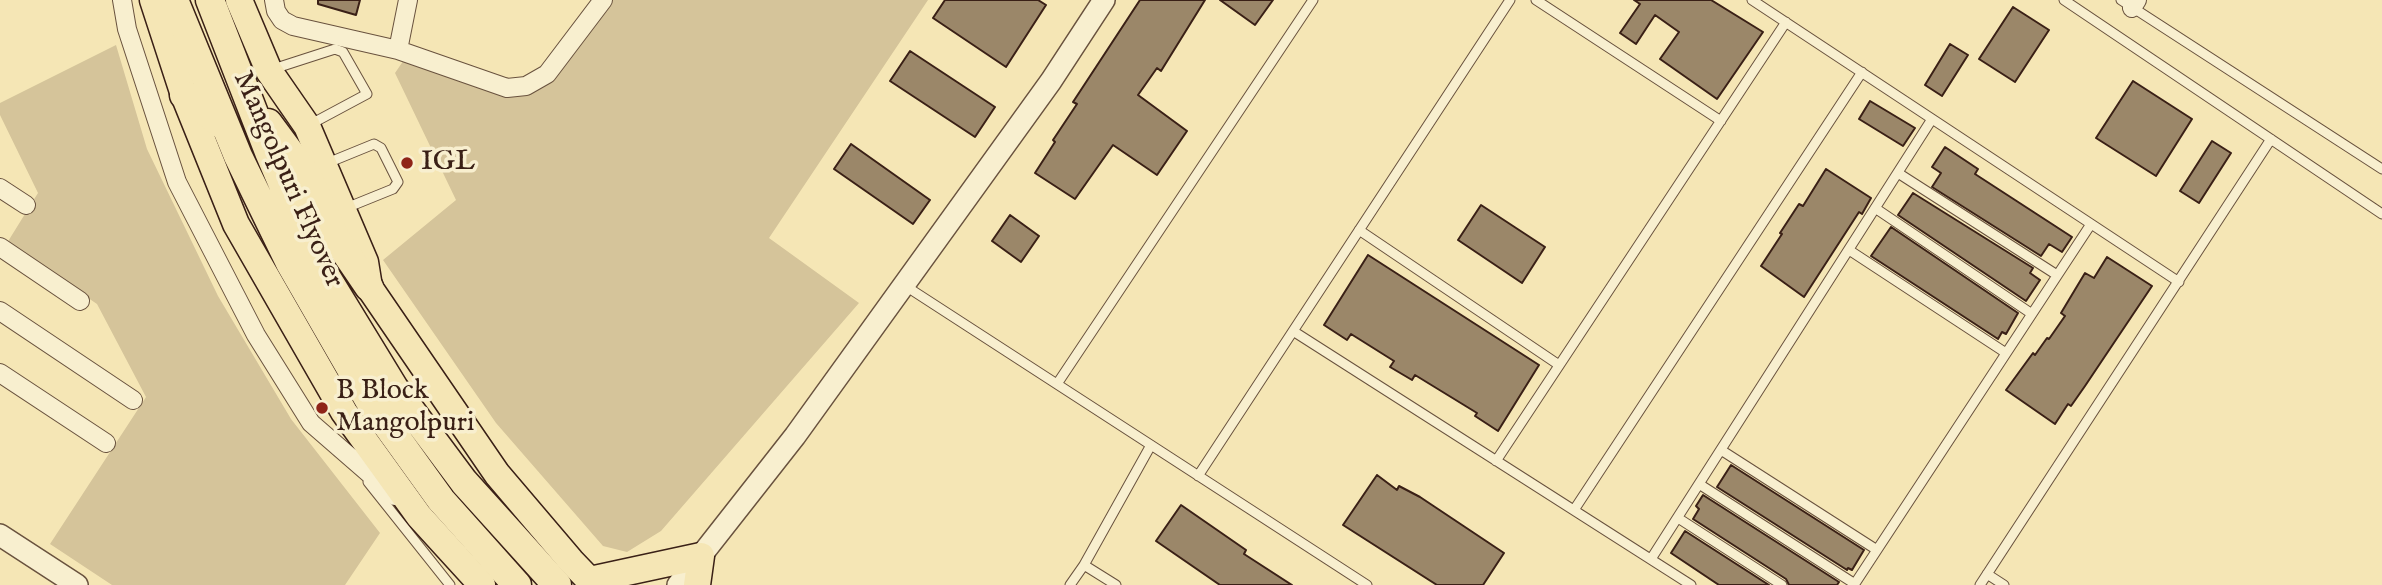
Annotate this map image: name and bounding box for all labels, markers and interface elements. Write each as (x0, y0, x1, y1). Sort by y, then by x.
street label: Mangolpuri Flyover (224, 67, 350, 293)
place label: IGL (421, 146, 475, 180)
marker: IGL (399, 155, 415, 171)
place label: B Block Mangolpuri (336, 375, 474, 441)
marker: B Block Mangolpuri (314, 400, 330, 416)

